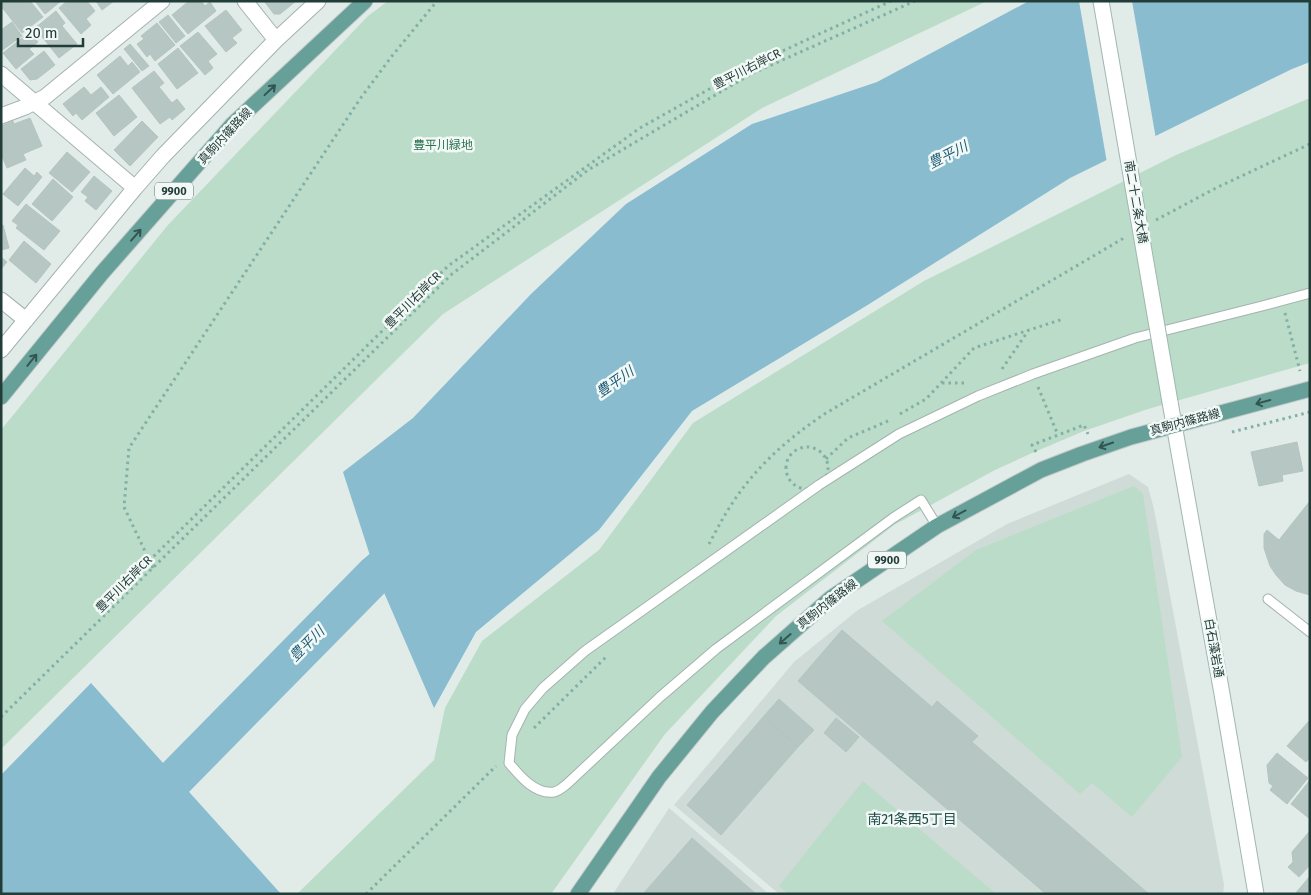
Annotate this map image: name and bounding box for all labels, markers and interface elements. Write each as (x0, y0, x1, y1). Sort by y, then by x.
scale bar (18, 15, 82, 47)
text: 20 m (25, 24, 58, 42)
street label: 豊平川右岸CR (711, 46, 783, 92)
one-way arrow (263, 84, 276, 96)
street label: 真駒内篠路線 (195, 105, 255, 167)
water label: 豊平川 (925, 137, 972, 172)
park label: 豊平川緑地 (413, 138, 473, 152)
street label: 南二十二条大橋 (1122, 159, 1150, 245)
road number: 9900 (155, 182, 193, 200)
one-way arrow (130, 228, 142, 241)
street label: 豊平川右岸CR (382, 269, 444, 331)
one-way arrow (26, 353, 38, 366)
water label: 豊平川 (593, 362, 639, 401)
one-way arrow (1255, 397, 1271, 407)
street label: 真駒内篠路線 (1148, 406, 1222, 438)
one-way arrow (1099, 441, 1115, 451)
one-way arrow (952, 510, 967, 519)
road number: 9900 (868, 552, 906, 568)
street label: 豊平川右岸CR (93, 553, 155, 615)
street label: 真駒内篠路線 (794, 576, 860, 632)
street label: 白石藻岩通 (1202, 617, 1226, 679)
water label: 豊平川 (286, 622, 329, 665)
one-way arrow (778, 633, 791, 645)
district label: 南21条西5丁目 (867, 811, 957, 828)

